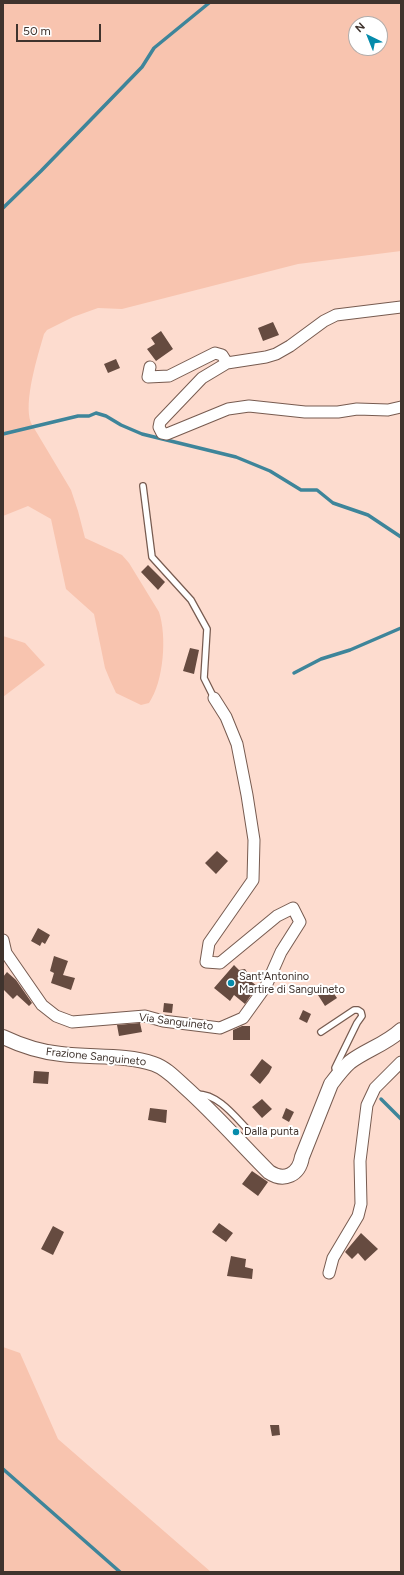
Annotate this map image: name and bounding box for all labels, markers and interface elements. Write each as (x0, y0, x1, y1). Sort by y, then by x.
scale bar (18, 16, 103, 42)
north arrow (348, 16, 388, 56)
text: N (353, 20, 368, 35)
text: 50 m (23, 24, 51, 38)
place label: Sant'Antonino Martire di Sanguineto (239, 970, 345, 996)
marker: Sant'Antonino Martire di Sanguineto (226, 978, 236, 988)
street label: Via Sanguineto (138, 1011, 214, 1033)
street label: Frazione Sanguineto (45, 1045, 147, 1069)
place label: Dalla punta (244, 1125, 299, 1139)
marker: Dalla punta (231, 1127, 241, 1137)

